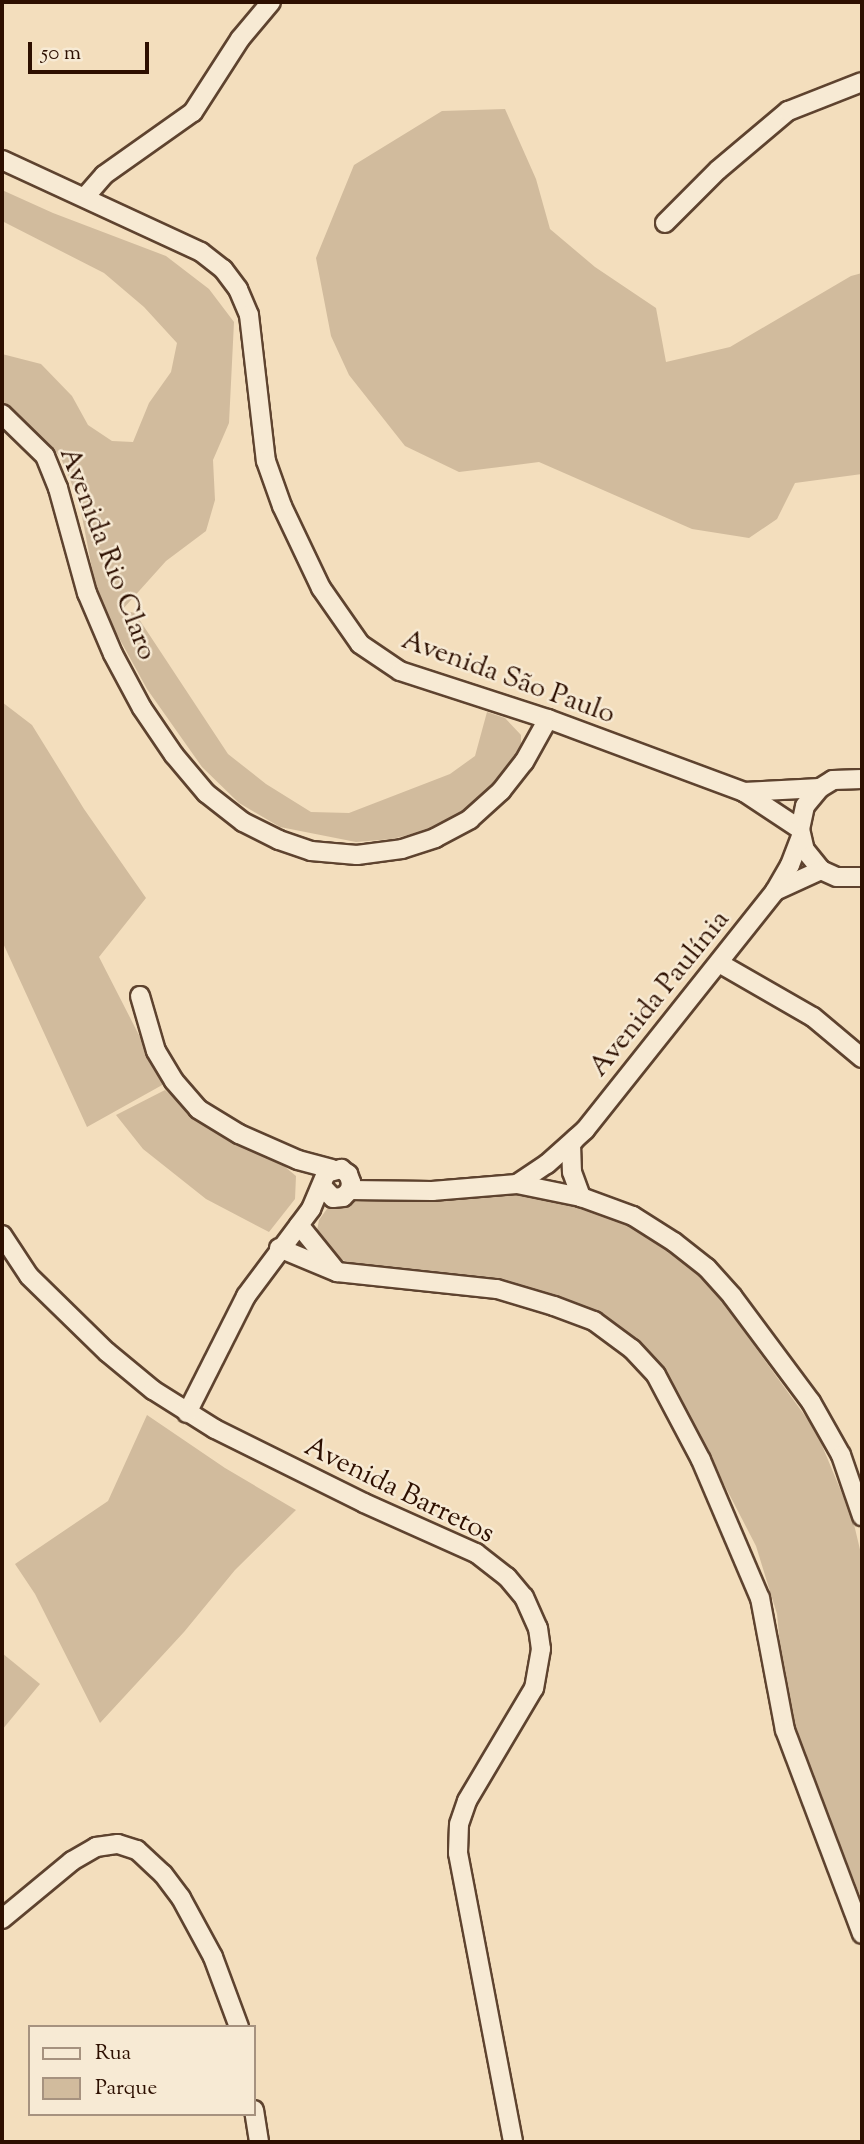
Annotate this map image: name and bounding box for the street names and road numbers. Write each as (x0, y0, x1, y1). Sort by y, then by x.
street label: Avenida Rio Claro (51, 443, 163, 665)
street label: Avenida São Paulo (397, 624, 619, 732)
street label: Avenida Paulínia (583, 904, 737, 1084)
street label: Avenida Barretos (299, 1431, 499, 1551)

